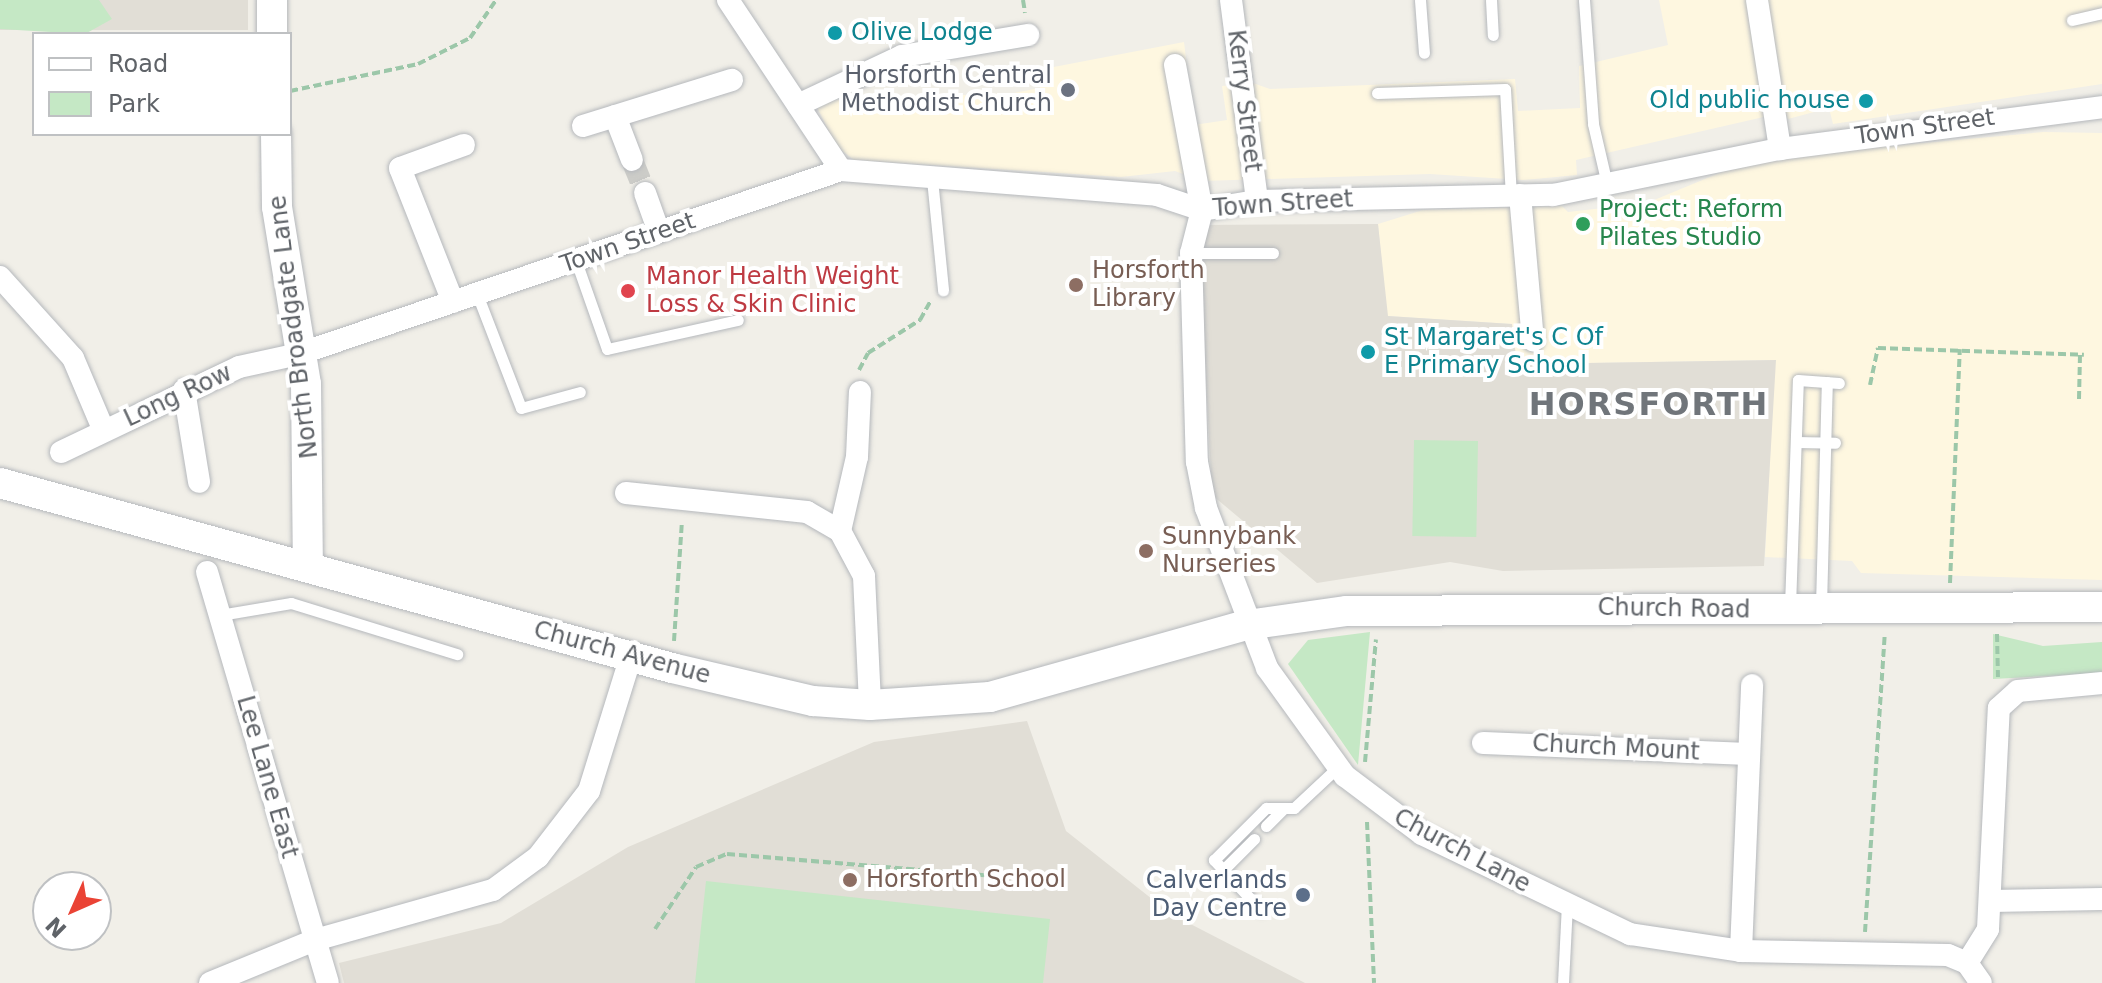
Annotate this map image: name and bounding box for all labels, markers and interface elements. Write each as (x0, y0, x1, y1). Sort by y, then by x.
place label: Olive Lodge (851, 19, 993, 47)
marker: Olive Lodge (826, 24, 844, 42)
street label: Kerry Street (1221, 28, 1267, 174)
legend (32, 32, 292, 136)
text: Road (108, 50, 168, 78)
place label: Horsforth Central Methodist Church (841, 62, 1052, 118)
marker: Horsforth Central Methodist Church (1059, 81, 1077, 99)
place label: Old public house (1649, 87, 1850, 115)
text: Park (108, 90, 160, 118)
marker: Old public house (1857, 92, 1875, 110)
street label: Town Street (1853, 103, 1997, 151)
street label: Town Street (1212, 185, 1354, 223)
street label: North Broadgate Lane (264, 194, 324, 460)
place label: Project: Reform Pilates Studio (1599, 196, 1783, 252)
street label: Town Street (557, 206, 699, 280)
marker: Project: Reform Pilates Studio (1574, 215, 1592, 233)
place label: Horsforth Library (1092, 257, 1205, 313)
place label: Manor Health Weight Loss & Skin Clinic (646, 263, 899, 319)
marker: Horsforth Library (1067, 276, 1085, 294)
marker: Manor Health Weight Loss & Skin Clinic (617, 280, 639, 302)
place label: St Margaret's C Of E Primary School (1384, 324, 1603, 380)
marker: St Margaret's C Of E Primary School (1359, 343, 1377, 361)
street label: Long Row (120, 359, 236, 433)
district label: HORSFORTH (1529, 385, 1769, 423)
place label: Sunnybank Nurseries (1162, 523, 1296, 579)
marker: Sunnybank Nurseries (1137, 542, 1155, 560)
street label: Church Road (1597, 593, 1751, 625)
street label: Church Avenue (531, 616, 713, 690)
street label: Lee Lane East (230, 692, 304, 862)
street label: Church Mount (1531, 729, 1701, 767)
street label: Church Lane (1389, 803, 1535, 899)
place label: Horsforth School (866, 866, 1066, 894)
place label: Calverlands Day Centre (1146, 867, 1287, 923)
north arrow (32, 871, 112, 951)
marker: Horsforth School (841, 871, 859, 889)
marker: Calverlands Day Centre (1294, 886, 1312, 904)
text: N (41, 912, 71, 942)

